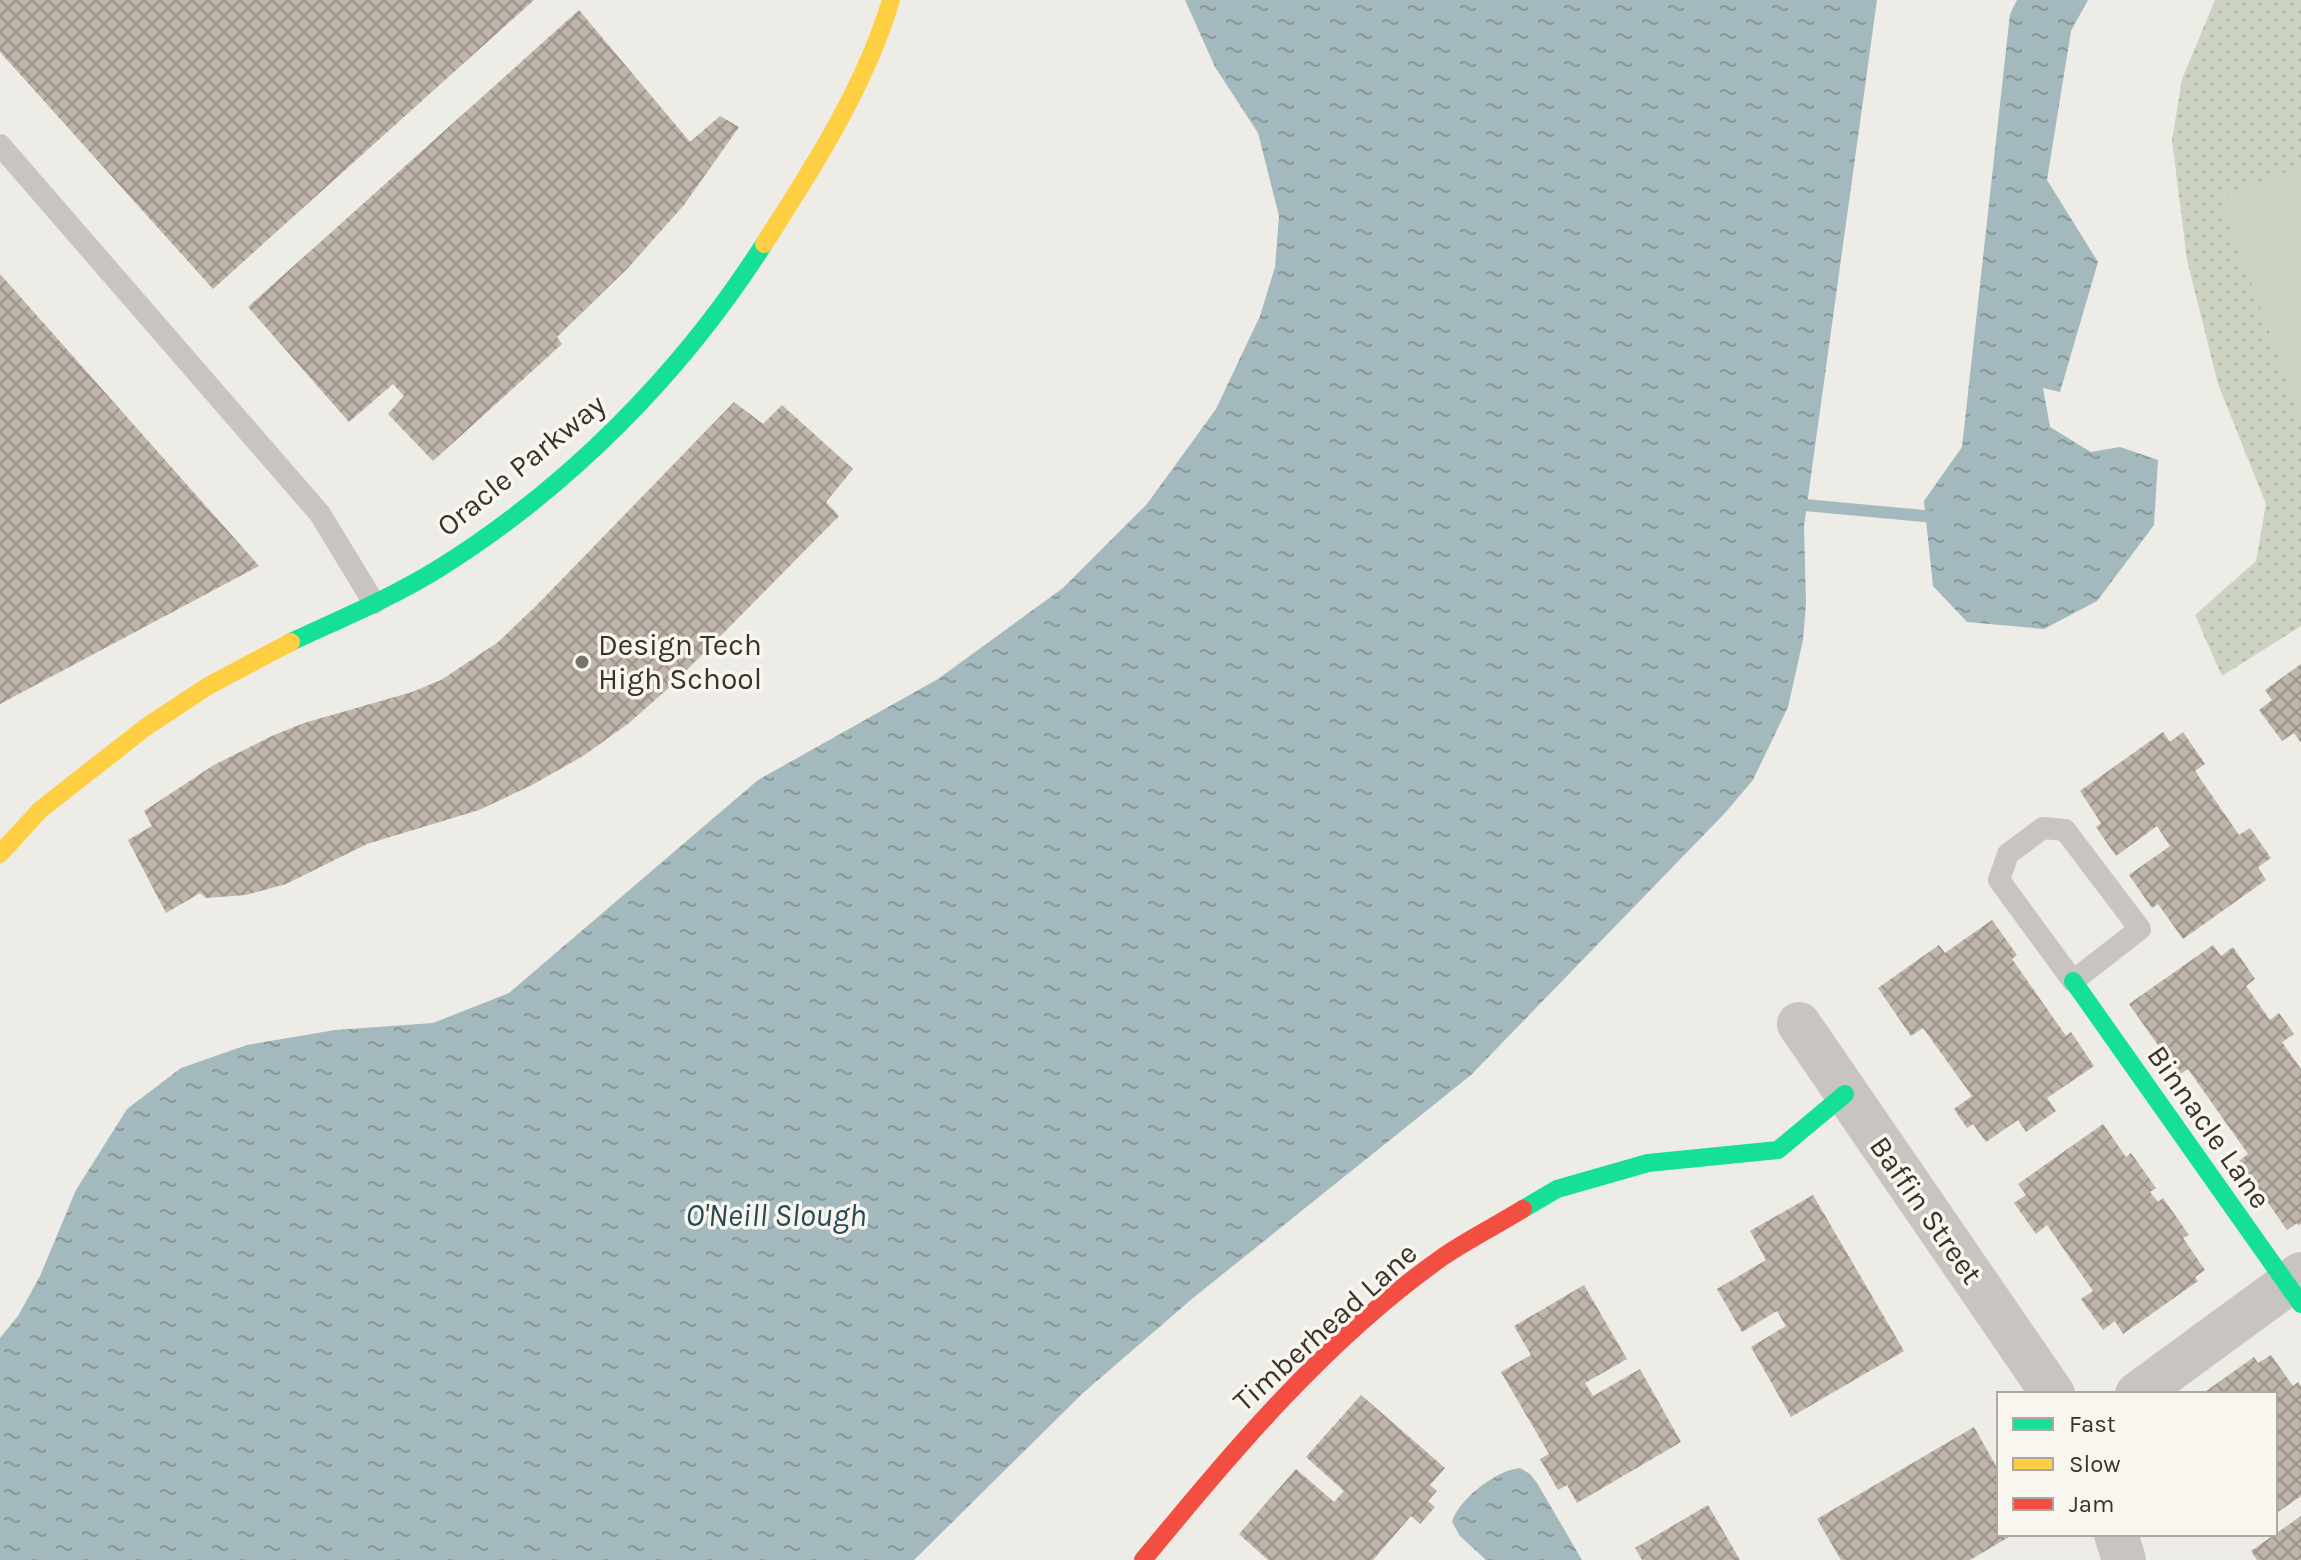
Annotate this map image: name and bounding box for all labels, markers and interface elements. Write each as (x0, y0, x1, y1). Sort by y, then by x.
street label: Oracle Parkway (430, 386, 612, 544)
place label: Design Tech High School (598, 627, 762, 697)
marker: Design Tech High School (573, 653, 591, 671)
street label: Binnacle Lane (2140, 1039, 2278, 1215)
street label: Baffin Street (1862, 1129, 1990, 1291)
water label: O'Neill Slough (686, 1197, 866, 1234)
street label: Timberhead Lane (1226, 1235, 1424, 1419)
legend (1997, 1392, 2277, 1536)
text: Fast (2069, 1410, 2116, 1438)
text: Slow (2069, 1450, 2121, 1478)
text: Jam (2069, 1490, 2114, 1518)

